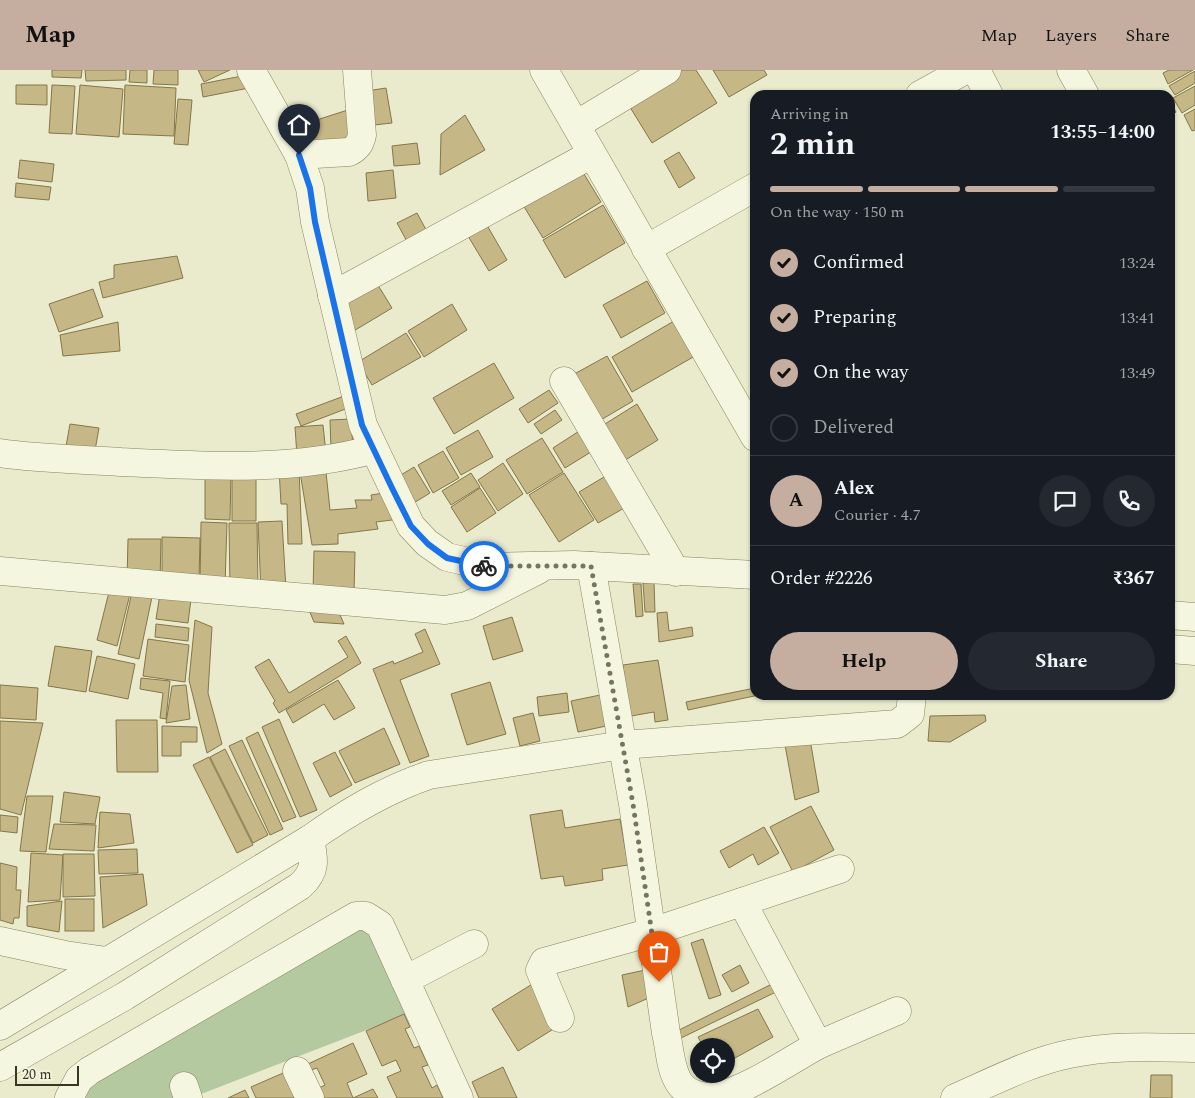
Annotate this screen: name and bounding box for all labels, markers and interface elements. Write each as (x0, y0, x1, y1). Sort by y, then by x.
text: Map (25, 17, 75, 53)
text: Map (981, 22, 1017, 49)
text: Layers (1045, 22, 1097, 49)
text: Share (1125, 22, 1170, 49)
text: Arriving in (770, 102, 849, 126)
pin (278, 104, 320, 155)
icon: home (285, 111, 313, 139)
text: 13:55–14:00 (1050, 118, 1155, 147)
text: 2 min (770, 120, 855, 169)
text: On the way · 150 m (770, 200, 904, 224)
text: Confirmed (813, 248, 904, 277)
icon: check (770, 249, 798, 277)
text: 13:24 (1119, 251, 1155, 275)
text: Preparing (813, 303, 897, 332)
icon: check (770, 304, 798, 332)
text: 13:41 (1119, 306, 1155, 330)
text: On the way (813, 358, 909, 387)
icon: check (770, 359, 798, 387)
text: 13:49 (1119, 361, 1155, 385)
text: Delivered (813, 413, 894, 442)
text: Alex (834, 474, 875, 503)
button: chat (1039, 475, 1091, 527)
button: phone (1103, 475, 1155, 527)
text: A (789, 486, 803, 515)
text: Courier · 4.7 (834, 503, 921, 527)
courier (459, 541, 509, 591)
icon: bike (470, 552, 498, 580)
text: Order #2226 (770, 564, 873, 593)
text: ₹367 (1112, 564, 1155, 593)
button: Help (770, 632, 958, 690)
button: Share (968, 632, 1155, 690)
pin (638, 931, 680, 982)
icon: bag (645, 938, 673, 966)
map controls (690, 1038, 735, 1083)
button: locate (690, 1038, 735, 1083)
scale bar (15, 1063, 79, 1086)
text: 20 m (22, 1064, 52, 1085)

